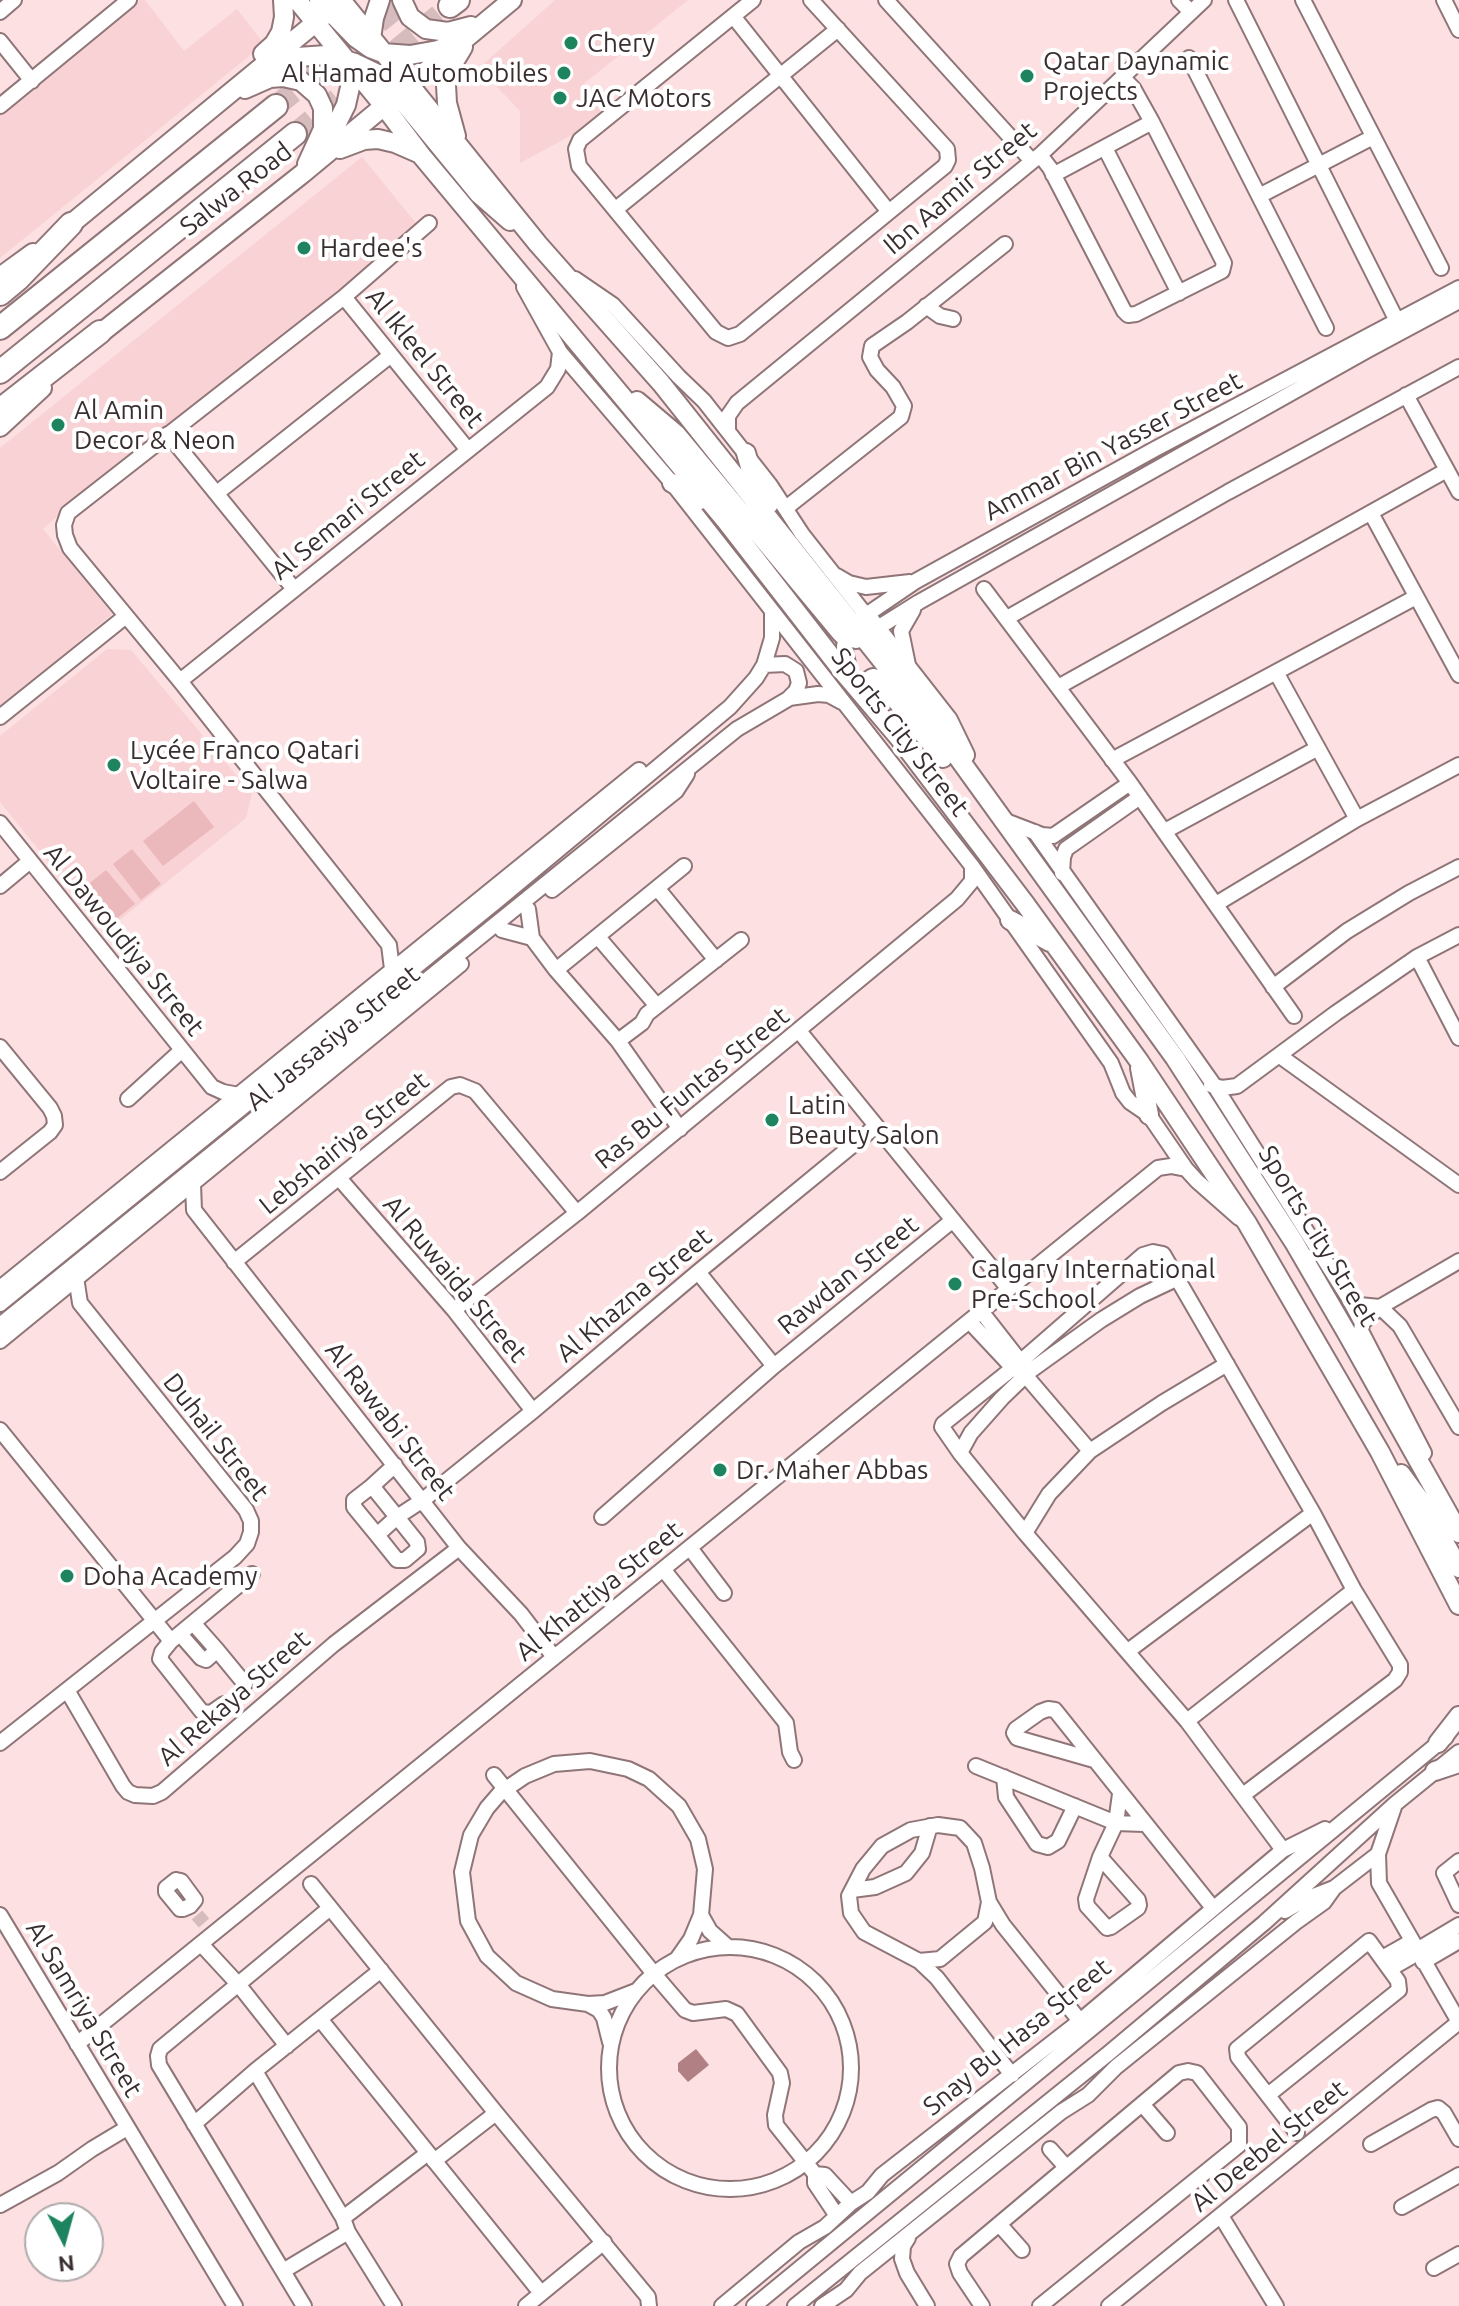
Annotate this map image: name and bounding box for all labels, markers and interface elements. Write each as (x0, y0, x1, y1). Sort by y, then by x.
place label: Chery (587, 27, 655, 59)
marker: Chery (562, 34, 580, 52)
place label: Qatar Daynamic Projects (1043, 45, 1229, 106)
place label: Al Hamad Automobiles (281, 57, 548, 89)
marker: Al Hamad Automobiles (555, 64, 573, 82)
marker: Qatar Daynamic Projects (1018, 67, 1036, 85)
place label: JAC Motors (576, 82, 712, 114)
marker: JAC Motors (551, 89, 569, 107)
street label: Ibn Aamir Street (877, 115, 1043, 261)
street label: Salwa Road (174, 136, 298, 242)
place label: Hardee's (320, 232, 422, 264)
marker: Hardee's (295, 239, 313, 257)
street label: Al Ikleel Street (359, 282, 491, 434)
street label: Ammar Bin Yasser Street (979, 365, 1247, 527)
place label: Al Amin Decor & Neon (74, 394, 236, 456)
marker: Al Amin Decor & Neon (49, 416, 67, 434)
street label: Al Semari Street (265, 444, 431, 586)
street label: Sports City Street (825, 642, 975, 822)
place label: Lycée Franco Qatari Voltaire - Salwa (130, 734, 360, 796)
marker: Lycée Franco Qatari Voltaire - Salwa (105, 756, 123, 774)
street label: Al Dawoudiya Street (37, 838, 211, 1042)
street label: Al Jassasiya Street (240, 959, 426, 1117)
street label: Ras Bu Funtas Street (589, 1000, 795, 1176)
street label: Lebshairiya Street (253, 1065, 435, 1221)
place label: Latin Beauty Salon (788, 1089, 940, 1150)
marker: Latin Beauty Salon (763, 1111, 781, 1129)
street label: Sports City Street (1252, 1140, 1384, 1332)
street label: Al Ruwaida Street (376, 1189, 534, 1369)
street label: Rawdan Street (772, 1209, 924, 1341)
street label: Al Khazna Street (550, 1221, 718, 1369)
place label: Calgary International Pre-School (971, 1253, 1215, 1314)
marker: Calgary International Pre-School (946, 1275, 964, 1293)
street label: Al Rawabi Street (318, 1335, 462, 1507)
street label: Duhail Street (157, 1367, 275, 1507)
place label: Dr. Maher Abbas (736, 1454, 928, 1486)
marker: Dr. Maher Abbas (711, 1461, 729, 1479)
street label: Al Khattiya Street (510, 1514, 688, 1668)
place label: Doha Academy (83, 1560, 258, 1592)
marker: Doha Academy (58, 1567, 76, 1585)
street label: Al Rekaya Street (152, 1624, 316, 1772)
street label: Al Samriya Street (19, 1915, 149, 2103)
street label: Snay Bu Hasa Street (917, 1952, 1117, 2122)
street label: Al Deebel Street (1185, 2074, 1353, 2218)
north arrow (24, 2202, 104, 2282)
text: N (57, 2251, 76, 2278)

